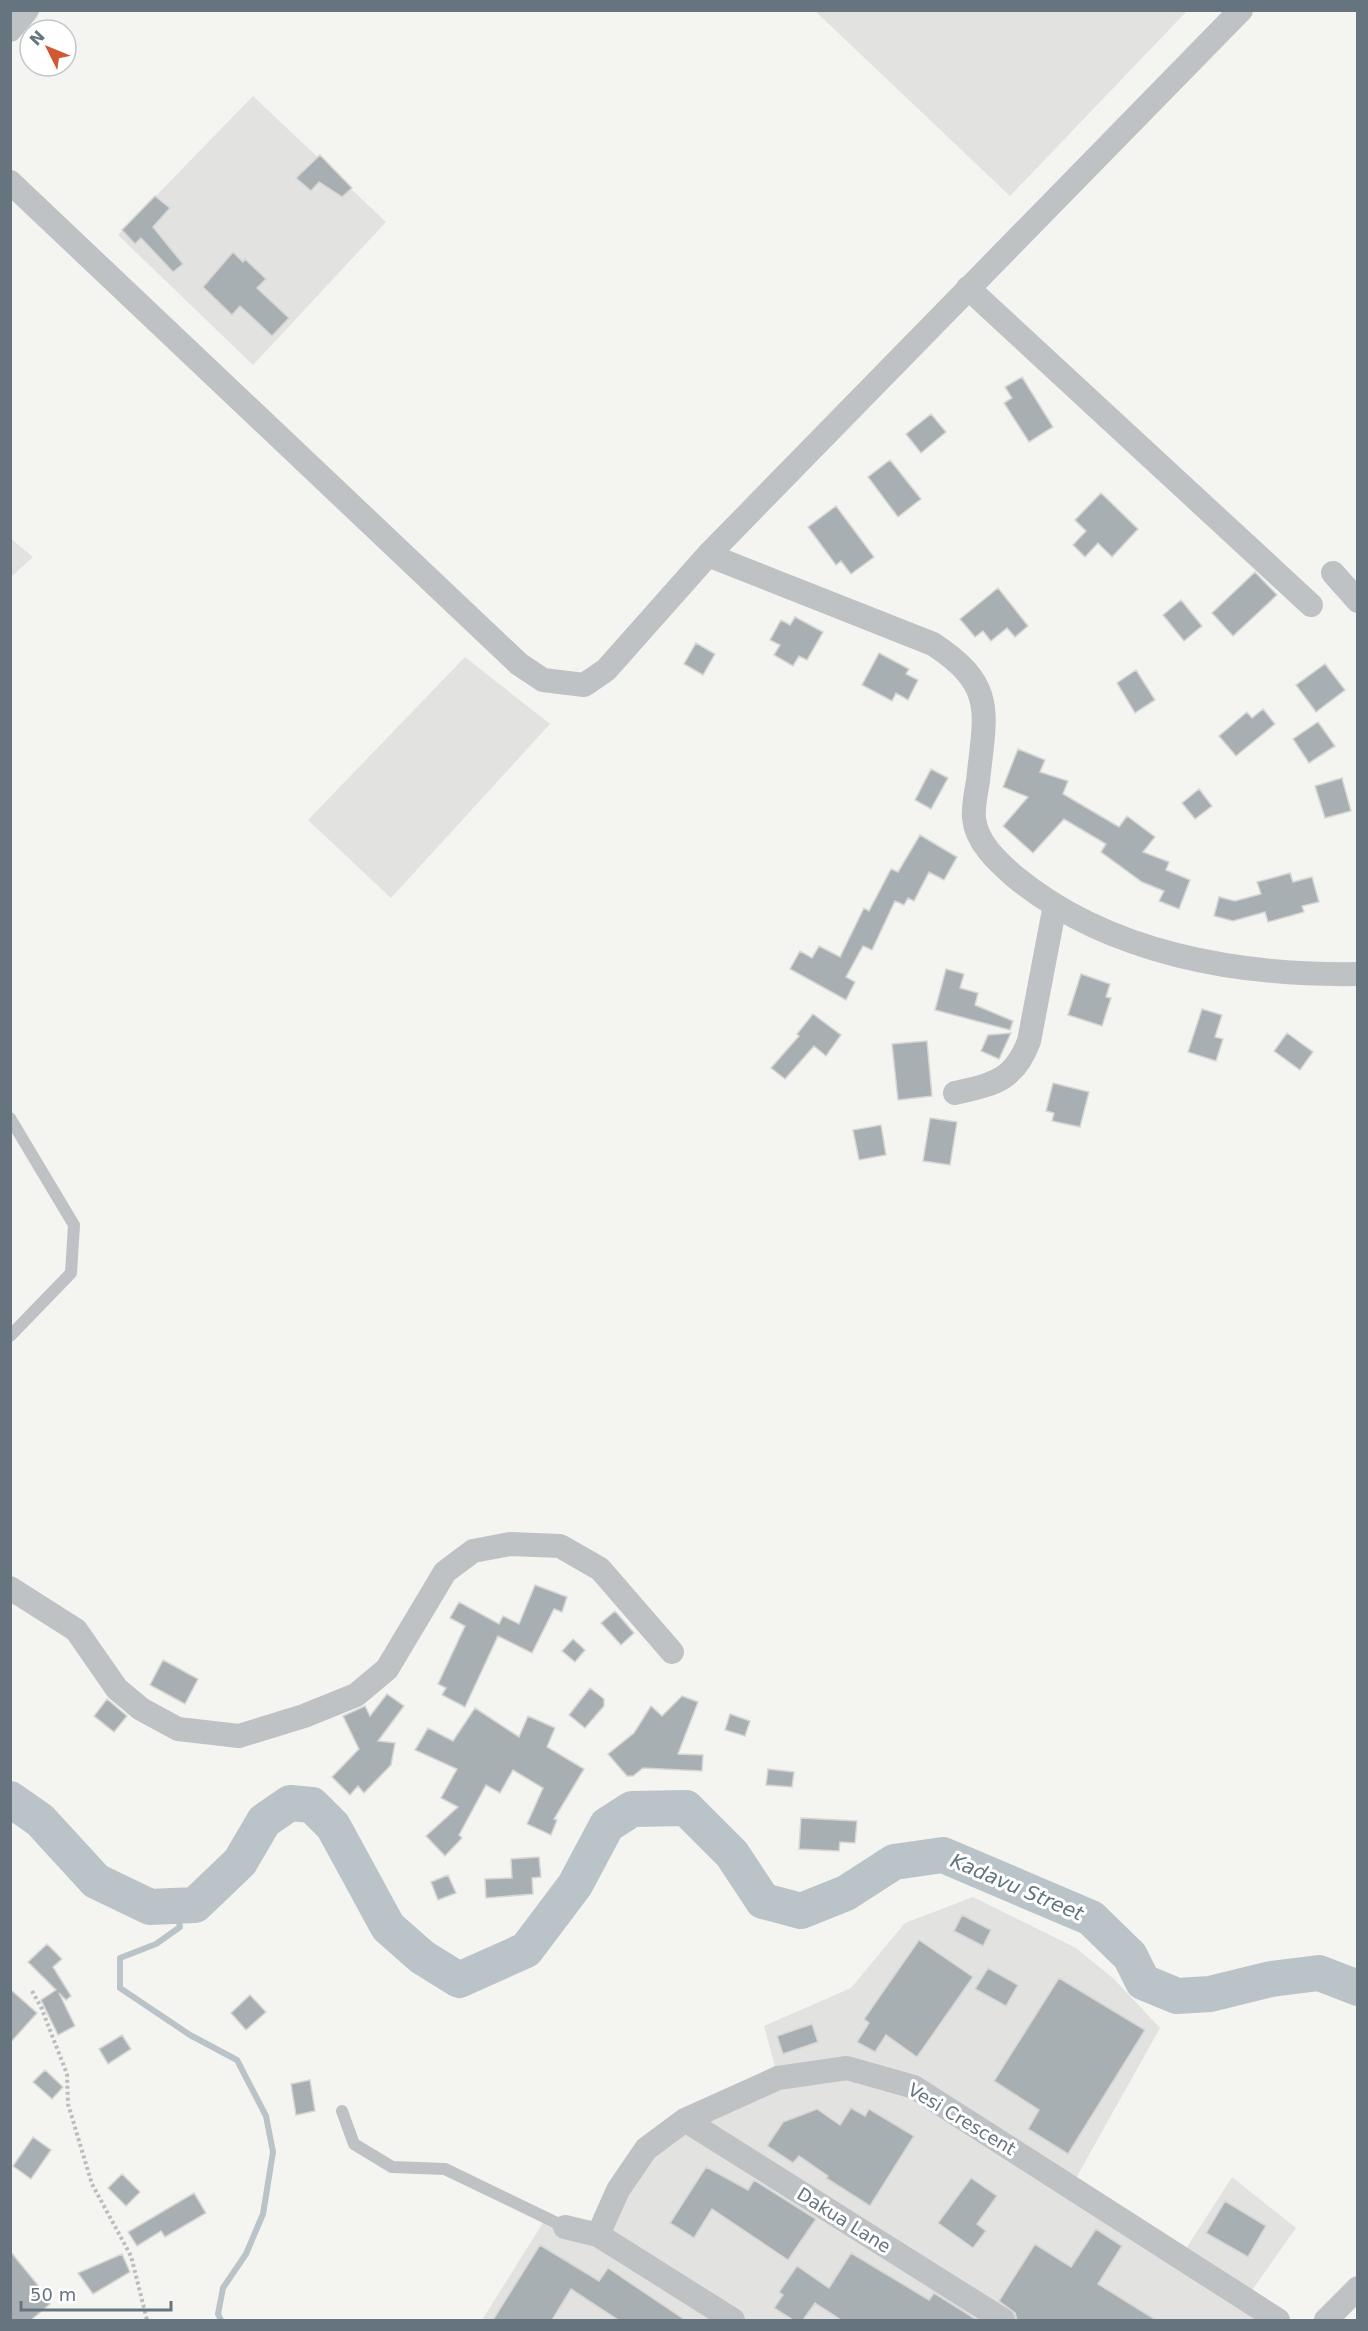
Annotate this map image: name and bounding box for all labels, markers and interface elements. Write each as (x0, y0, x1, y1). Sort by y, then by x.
north arrow (18, 18, 78, 78)
text: N (26, 27, 49, 49)
water label: Kadavu Street (947, 1848, 1088, 1926)
street label: Vesi Crescent (904, 2079, 1020, 2159)
street label: Dakua Lane (793, 2183, 895, 2257)
scale bar (21, 2274, 171, 2312)
text: 50 m (30, 2284, 76, 2305)

